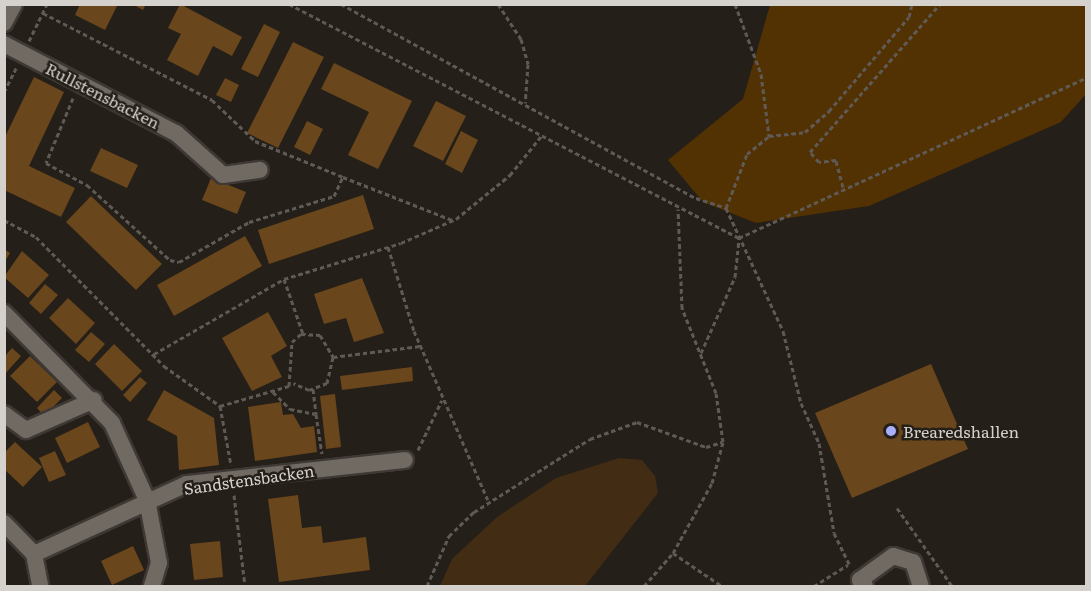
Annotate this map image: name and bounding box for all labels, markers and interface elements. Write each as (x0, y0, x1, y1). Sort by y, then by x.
street label: Rullstensbacken (43, 58, 163, 132)
place label: Brearedshallen (903, 421, 1019, 441)
marker: Brearedshallen (884, 424, 898, 438)
street label: Sandstensbacken (183, 460, 315, 498)

